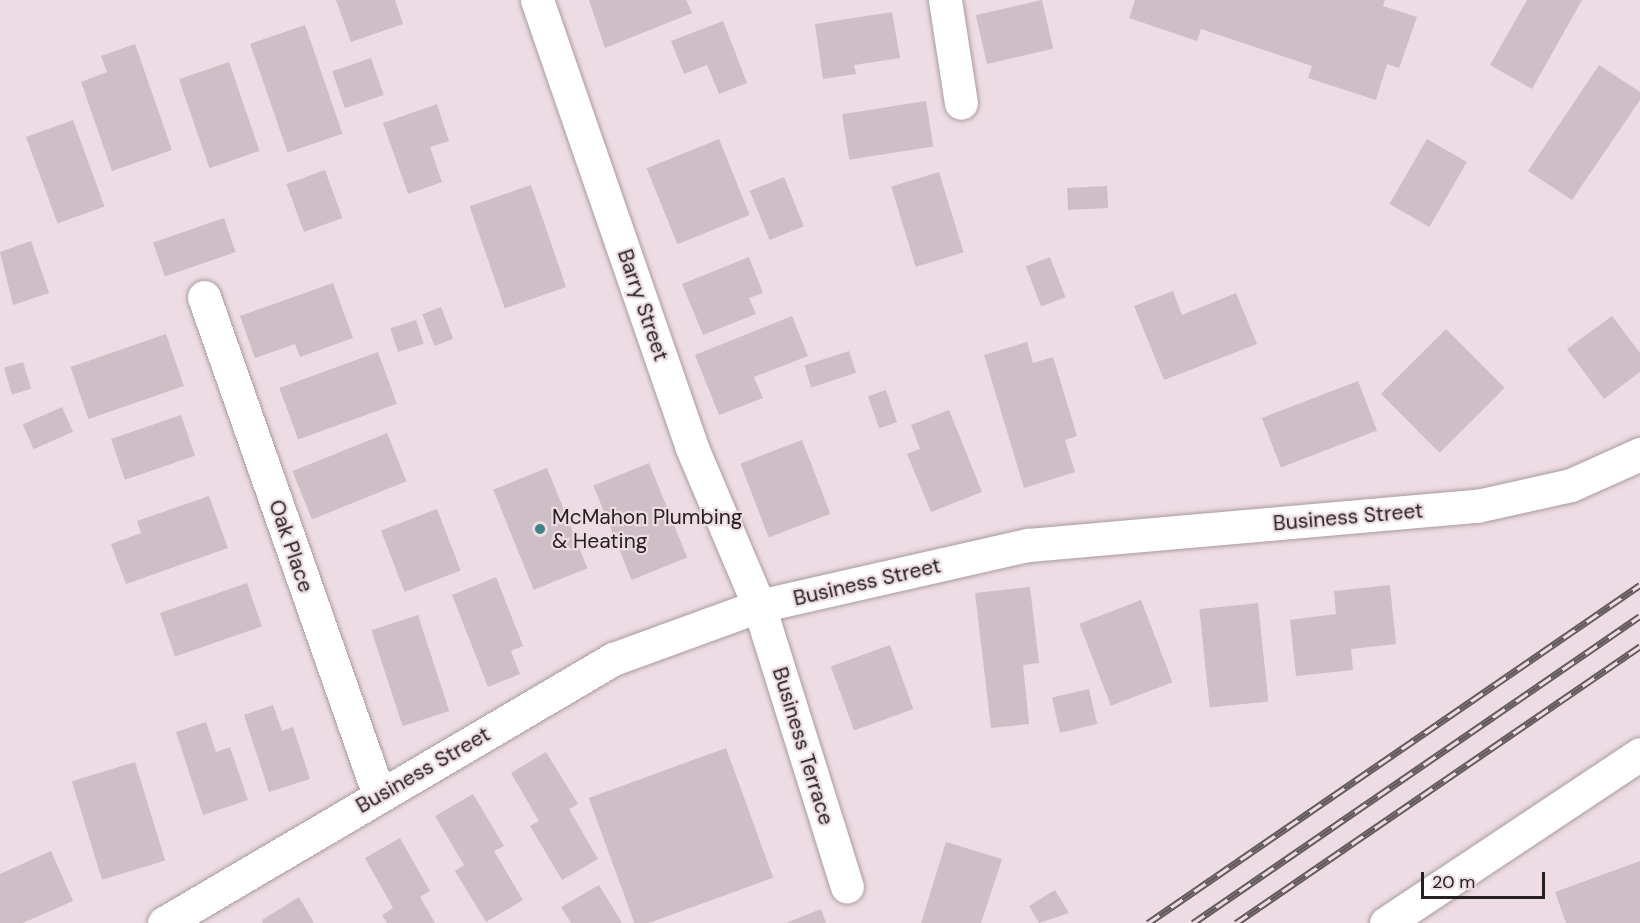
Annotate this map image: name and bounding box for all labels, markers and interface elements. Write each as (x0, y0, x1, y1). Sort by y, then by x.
street label: Barry Street (612, 246, 674, 364)
street label: Oak Place (263, 496, 319, 596)
street label: Business Street (1272, 498, 1424, 536)
place label: McMahon Plumbing & Heating (552, 504, 742, 554)
marker: McMahon Plumbing & Heating (533, 522, 547, 536)
street label: Business Street (791, 553, 943, 611)
street label: Business Terrace (767, 664, 839, 828)
street label: Business Street (352, 721, 494, 819)
scale bar (1424, 860, 1548, 898)
text: 20 m (1432, 870, 1475, 894)

